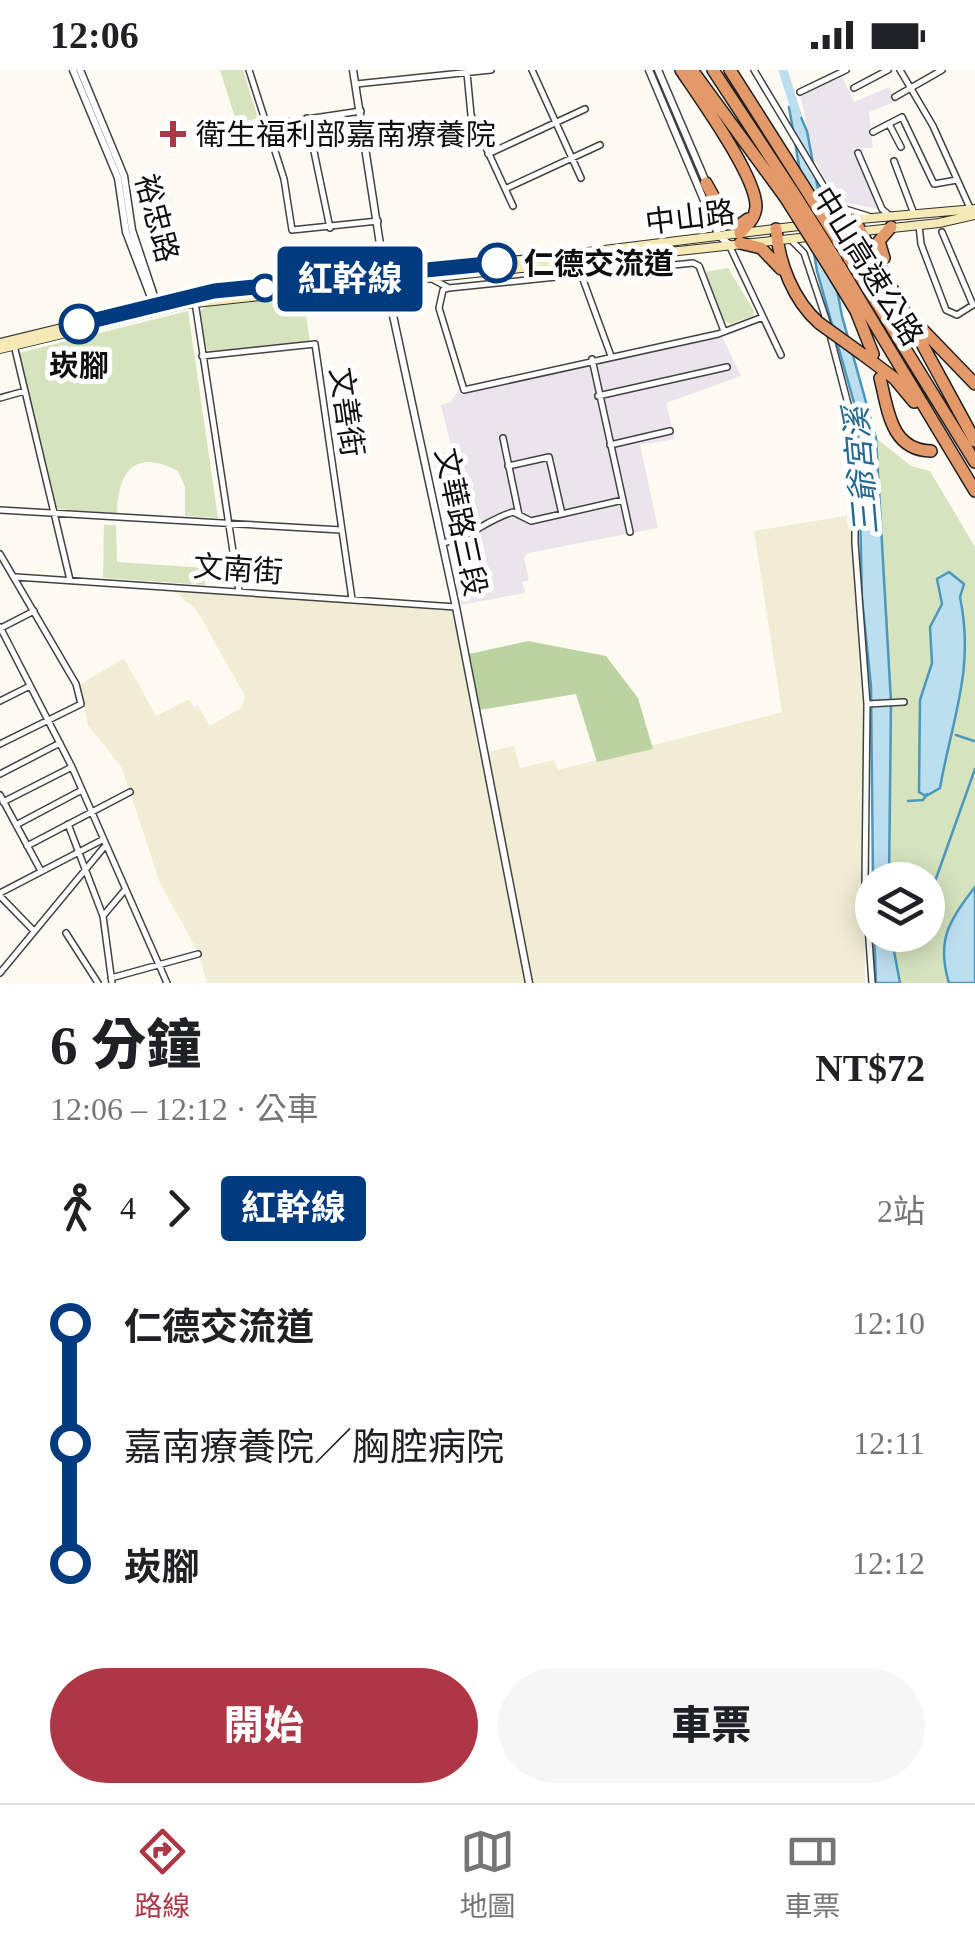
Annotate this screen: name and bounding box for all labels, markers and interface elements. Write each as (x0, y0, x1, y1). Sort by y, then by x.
text: 12:06 (50, 14, 139, 56)
place label: 衛生福利部嘉南療養院 (196, 118, 496, 151)
marker: 衛生福利部嘉南療養院 (160, 121, 186, 147)
street label: 裕忠路 (129, 170, 185, 266)
street label: 中山高速公路 (806, 181, 930, 351)
street label: 中山路 (643, 195, 737, 239)
marker: 仁德交流道 (478, 244, 516, 282)
line badge: 紅幹線 (292, 246, 408, 312)
place label: 仁德交流道 (524, 247, 674, 280)
text: 紅幹線 (297, 260, 403, 299)
unlabelled marker (252, 275, 278, 301)
marker: 崁腳 (60, 305, 98, 343)
place label: 崁腳 (49, 349, 109, 382)
street label: 文善街 (324, 365, 370, 459)
water label: 三爺宮溪 (837, 402, 885, 536)
street label: 文華路三段 (429, 445, 493, 599)
street label: 文南街 (192, 549, 284, 589)
map controls (855, 862, 945, 952)
button: layers (855, 862, 945, 952)
text: 6 分鐘 (50, 1015, 201, 1076)
text: NT$72 (815, 1047, 925, 1089)
text: 12:06 – 12:12 · 公車 (50, 1091, 318, 1127)
icon: walk (50, 1181, 105, 1236)
icon: forward (151, 1181, 206, 1236)
text: 紅幹線 (241, 1189, 346, 1228)
text: 4 (120, 1190, 136, 1226)
text: 2站 (877, 1193, 925, 1229)
text: 12:10 (852, 1305, 925, 1341)
text: 仁德交流道 (124, 1306, 314, 1348)
text: 12:11 (853, 1425, 925, 1461)
text: 嘉南療養院／胸腔病院 (124, 1426, 504, 1468)
text: 12:12 (852, 1545, 925, 1581)
text: 崁腳 (124, 1546, 200, 1588)
button: 開始 (50, 1668, 478, 1783)
button: 車票 (498, 1668, 925, 1783)
tab: 路線 (134, 1824, 191, 1924)
tab: 地圖 (459, 1824, 516, 1924)
tab: 車票 (784, 1824, 841, 1924)

